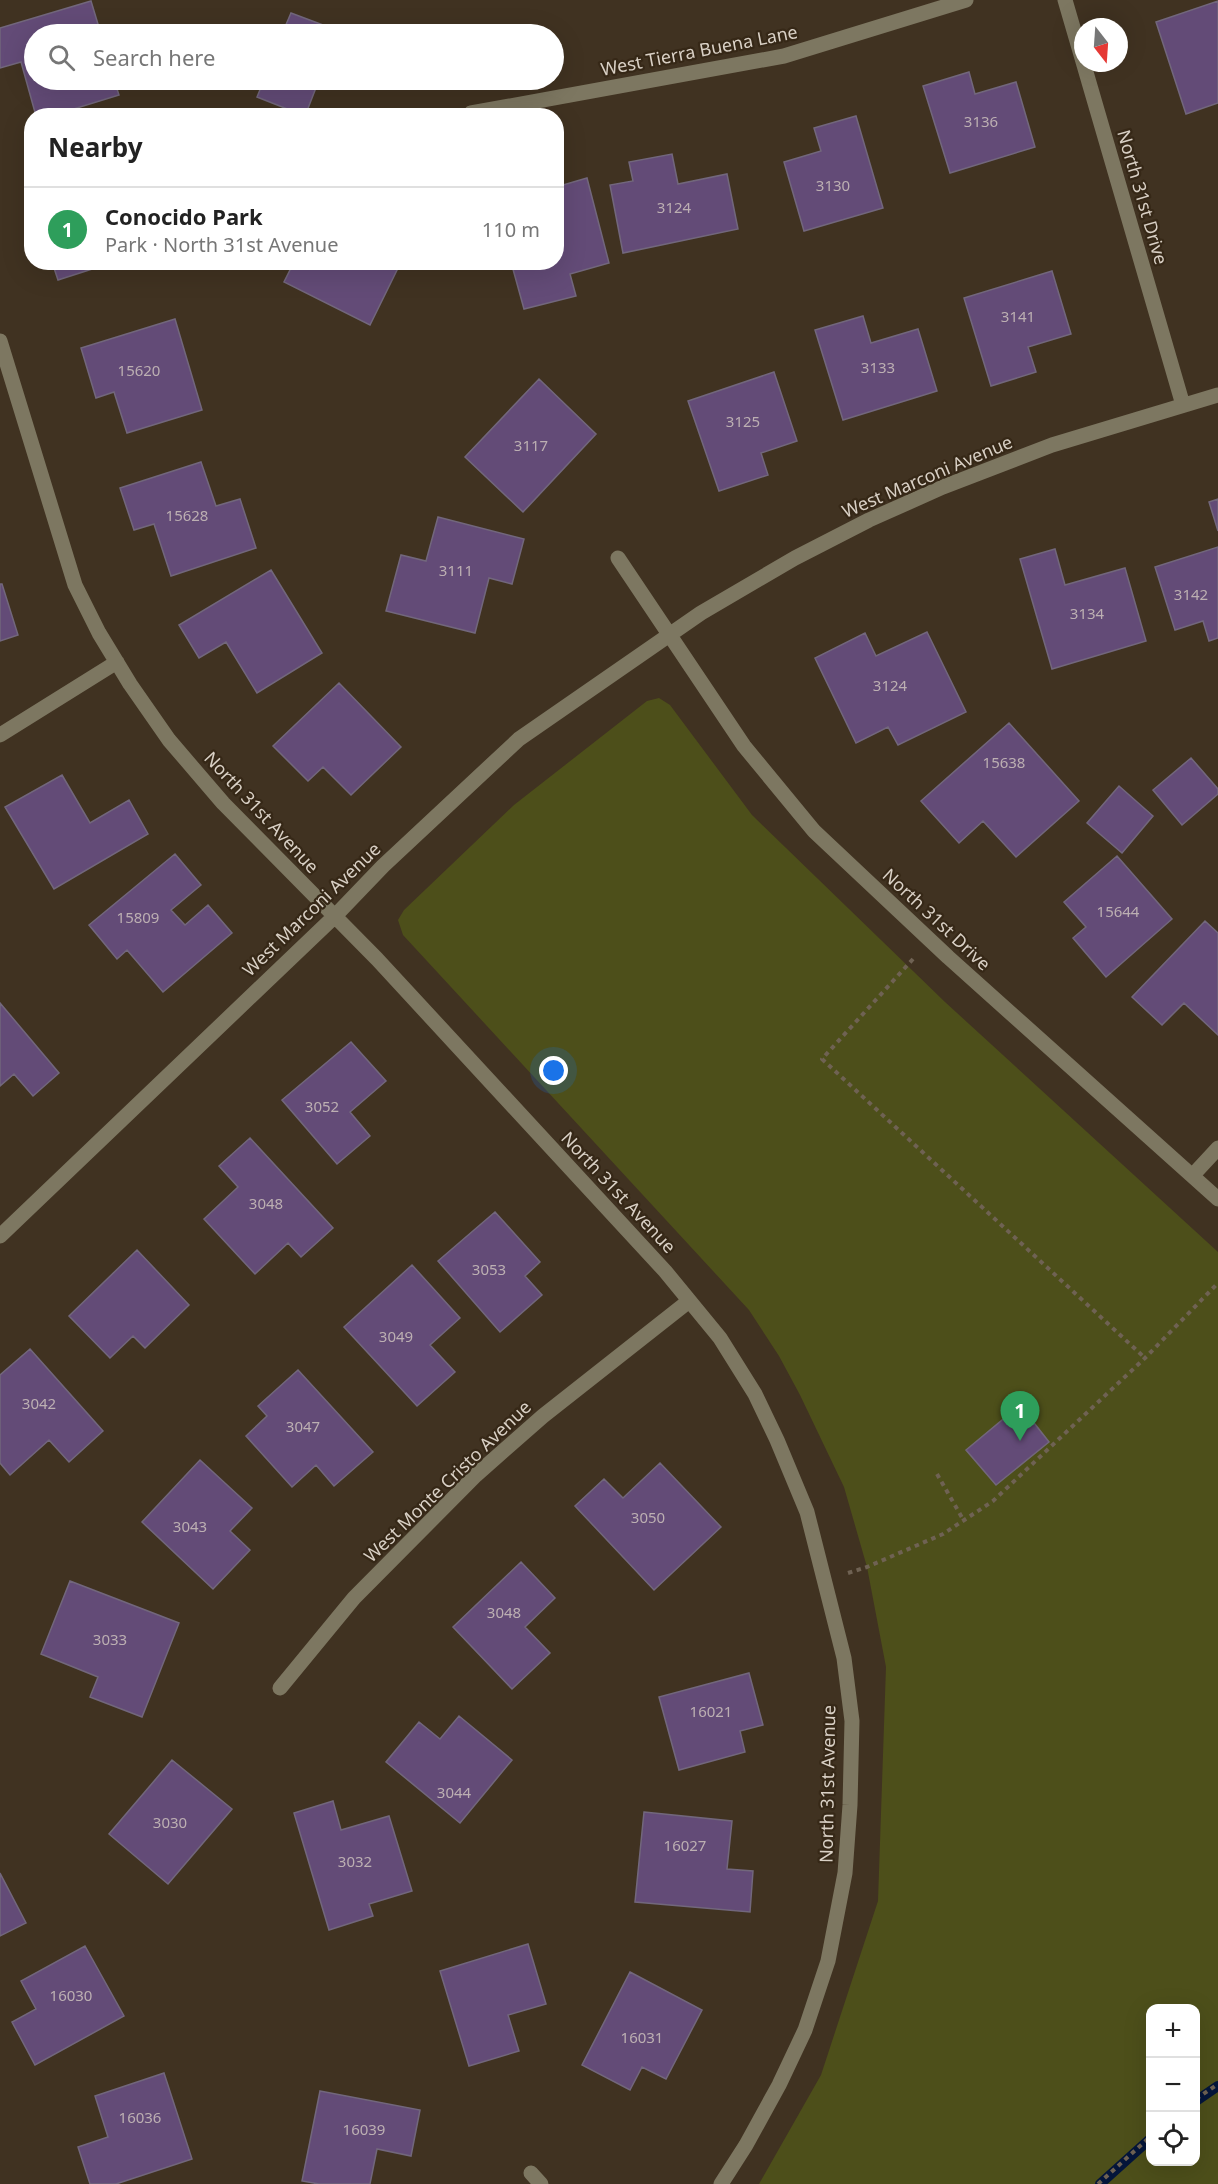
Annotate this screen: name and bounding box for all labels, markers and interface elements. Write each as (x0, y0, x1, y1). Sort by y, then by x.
north arrow (1074, 18, 1128, 72)
street label: West Tierra Buena Lane (598, 19, 800, 81)
search box (24, 24, 564, 90)
icon: search (45, 41, 78, 74)
text: Search here (93, 42, 215, 72)
house number: 3136 (964, 111, 998, 131)
street label: North 31st Drive (1112, 127, 1174, 267)
text: Nearby (48, 129, 143, 165)
house number: 3130 (816, 175, 850, 195)
house number: 3124 (657, 197, 692, 217)
text: Conocido Park (105, 201, 263, 231)
text: 1 (62, 216, 73, 243)
text: 110 m (482, 216, 540, 243)
text: Park · North 31st Avenue (105, 231, 338, 258)
house number: 3141 (1001, 306, 1035, 326)
house number: 3133 (861, 357, 895, 377)
house number: 15620 (118, 360, 160, 380)
house number: 3125 (726, 411, 760, 431)
street label: West Marconi Avenue (838, 429, 1016, 523)
house number: 3117 (514, 435, 548, 455)
house number: 15628 (166, 505, 208, 525)
house number: 3111 (439, 560, 473, 580)
house number: 3142 (1174, 584, 1208, 604)
house number: 3134 (1070, 603, 1105, 623)
house number: 3124 (873, 675, 908, 695)
street label: North 31st Avenue (199, 746, 325, 878)
house number: 15638 (983, 752, 1025, 772)
street label: West Marconi Avenue (237, 837, 385, 981)
street label: North 31st Drive (878, 863, 996, 975)
house number: 15644 (1097, 901, 1140, 921)
house number: 15809 (117, 907, 159, 927)
your location (539, 1056, 568, 1085)
house number: 3052 (305, 1096, 339, 1116)
street label: North 31st Avenue (556, 1126, 682, 1258)
house number: 3048 (249, 1193, 283, 1213)
house number: 3053 (472, 1259, 506, 1279)
house number: 3049 (379, 1326, 413, 1346)
pin: 1 (1000, 1392, 1040, 1441)
house number: 3042 (22, 1393, 56, 1413)
street label: West Monte Cristo Avenue (358, 1395, 536, 1567)
house number: 3047 (286, 1416, 320, 1436)
house number: 3050 (631, 1507, 665, 1527)
house number: 3043 (173, 1516, 207, 1536)
house number: 3048 (487, 1602, 521, 1622)
house number: 3033 (93, 1629, 127, 1649)
house number: 16021 (690, 1701, 732, 1721)
street label: North 31st Avenue (814, 1705, 840, 1863)
house number: 3044 (437, 1782, 472, 1802)
house number: 3030 (153, 1812, 187, 1832)
house number: 16027 (664, 1835, 706, 1855)
house number: 3032 (338, 1851, 372, 1871)
house number: 16030 (50, 1985, 92, 2005)
map controls (1146, 2004, 1200, 2166)
button: + (1146, 2004, 1200, 2058)
house number: 16031 (621, 2027, 663, 2047)
button: − (1146, 2058, 1200, 2112)
house number: 16036 (119, 2107, 161, 2127)
button: locate (1146, 2112, 1200, 2166)
house number: 16039 (343, 2119, 385, 2139)

